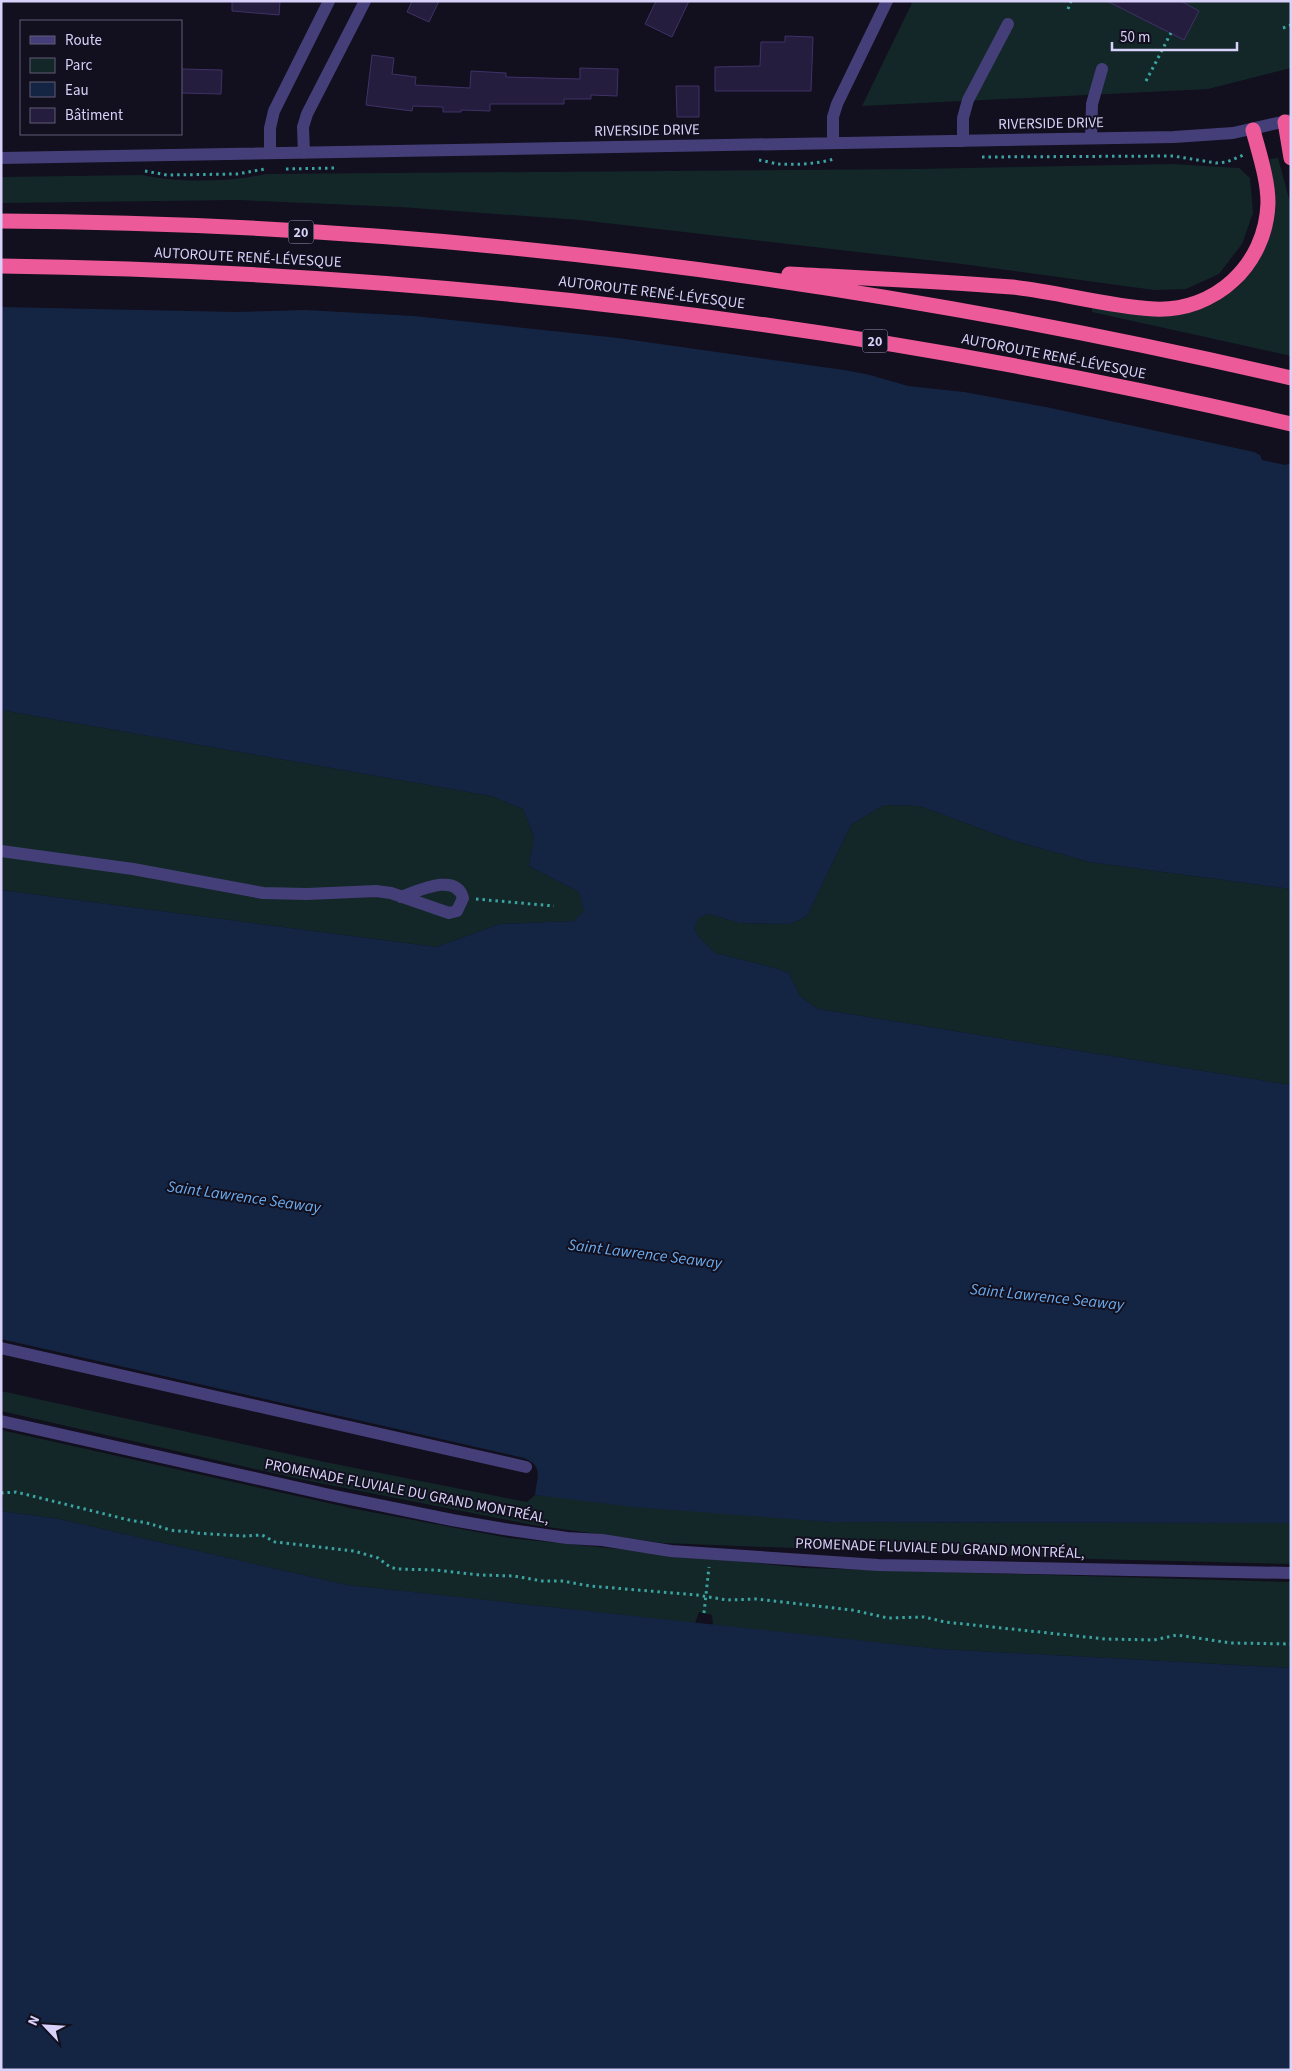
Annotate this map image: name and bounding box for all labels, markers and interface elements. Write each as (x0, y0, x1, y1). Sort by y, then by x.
legend (20, 20, 182, 135)
scale bar (1112, 20, 1237, 52)
text: 50 m (1120, 27, 1150, 48)
text: Route (65, 30, 102, 51)
text: Parc (65, 55, 92, 76)
text: Eau (65, 80, 89, 101)
text: Bâtiment (65, 105, 123, 126)
street label: RIVERSIDE DRIVE (998, 112, 1104, 135)
street label: RIVERSIDE DRIVE (594, 119, 700, 142)
road number: 20 (288, 220, 314, 243)
street label: AUTOROUTE RENÉ-LÉVESQUE (154, 242, 342, 273)
street label: AUTOROUTE RENÉ-LÉVESQUE (558, 271, 746, 314)
street label: AUTOROUTE RENÉ-LÉVESQUE (960, 328, 1148, 385)
road number: 20 (862, 330, 888, 352)
water label: Saint Lawrence Seaway (166, 1175, 323, 1219)
water label: Saint Lawrence Seaway (567, 1234, 724, 1274)
water label: Saint Lawrence Seaway (969, 1278, 1126, 1316)
street label: PROMENADE FLUVIALE DU GRAND MONTRÉAL, (263, 1454, 551, 1529)
street label: PROMENADE FLUVIALE DU GRAND MONTRÉAL, (795, 1533, 1085, 1564)
north arrow (20, 2001, 70, 2051)
text: N (23, 2012, 45, 2029)

